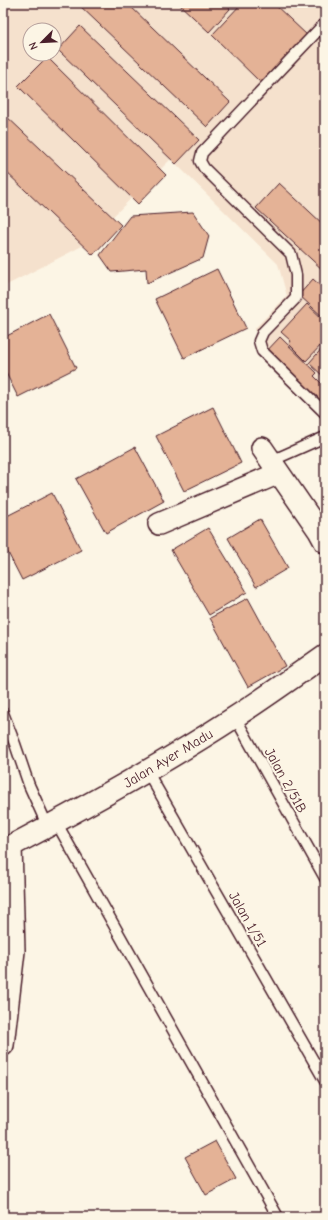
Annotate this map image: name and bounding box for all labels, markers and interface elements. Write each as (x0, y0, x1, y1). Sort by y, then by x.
north arrow (22, 22, 62, 62)
text: N (26, 40, 41, 52)
street label: Jalan Ayer Madu (120, 725, 216, 792)
street label: Jalan 2/51B (261, 745, 310, 816)
street label: Jalan 1/51 (225, 889, 270, 950)

